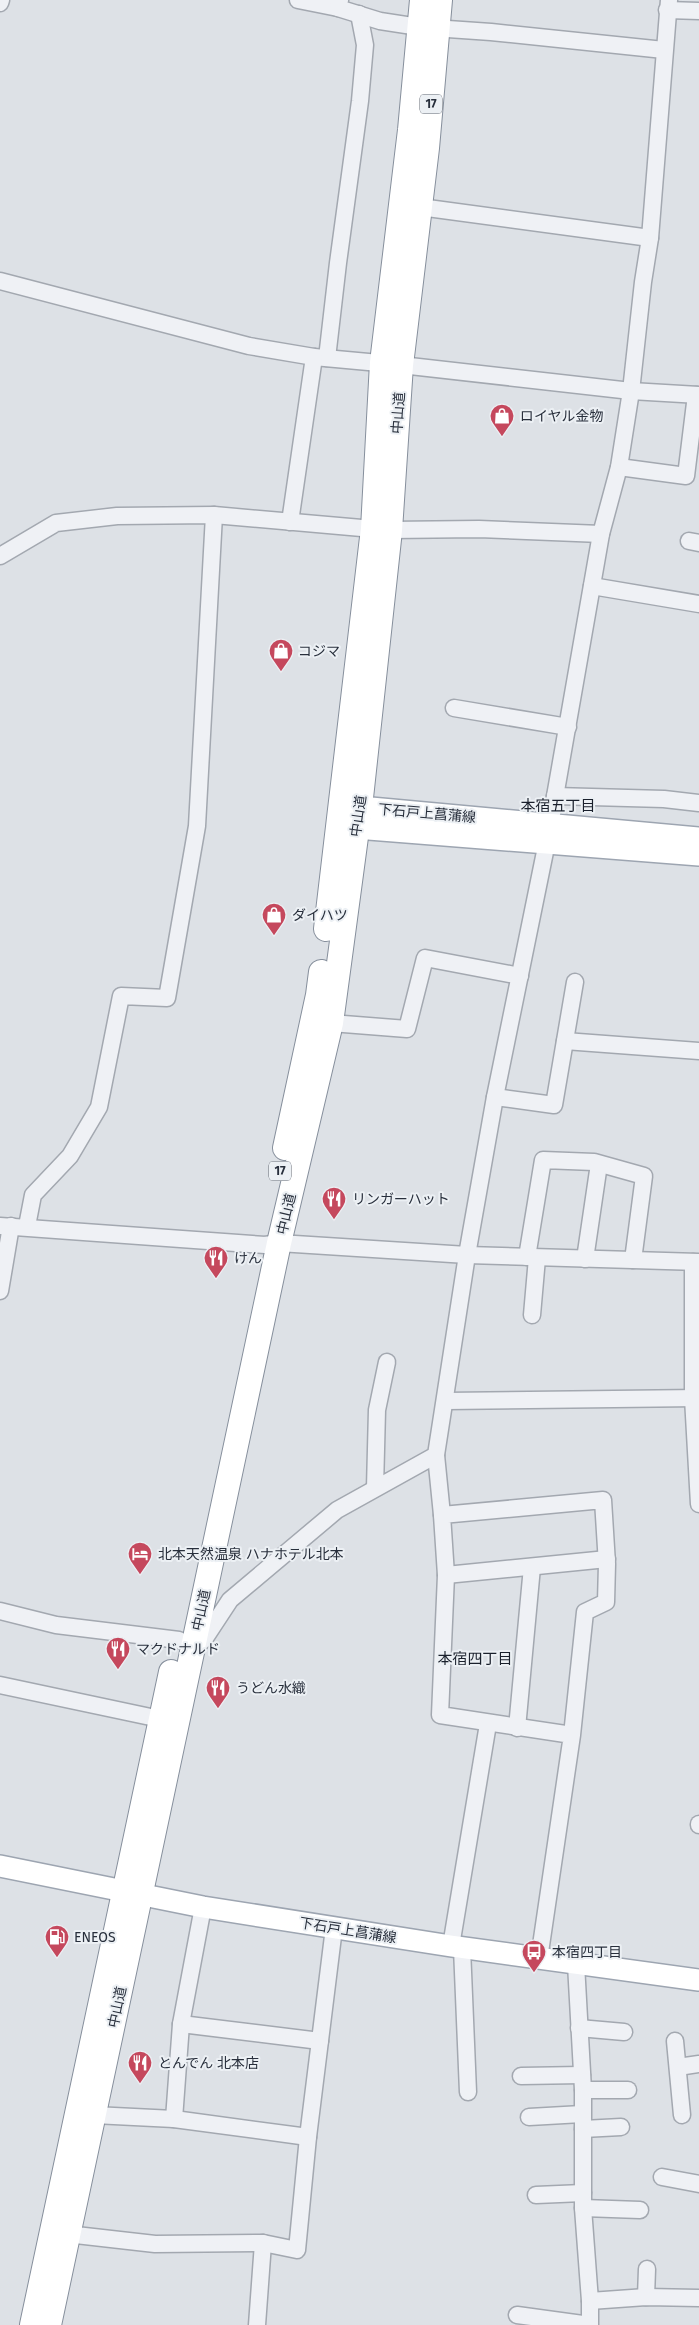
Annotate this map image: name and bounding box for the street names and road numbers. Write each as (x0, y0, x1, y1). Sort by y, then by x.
road number: 17 (420, 95, 442, 114)
street label: 中山道 (389, 391, 408, 435)
street label: 中山道 (347, 794, 370, 838)
street label: 下石戸上菖蒲線 (377, 801, 477, 826)
road number: 17 (269, 1162, 291, 1180)
street label: 中山道 (273, 1192, 299, 1236)
street label: 中山道 (189, 1588, 214, 1632)
street label: 下石戸上菖蒲線 (298, 1914, 398, 1947)
street label: 中山道 (105, 1985, 130, 2029)

